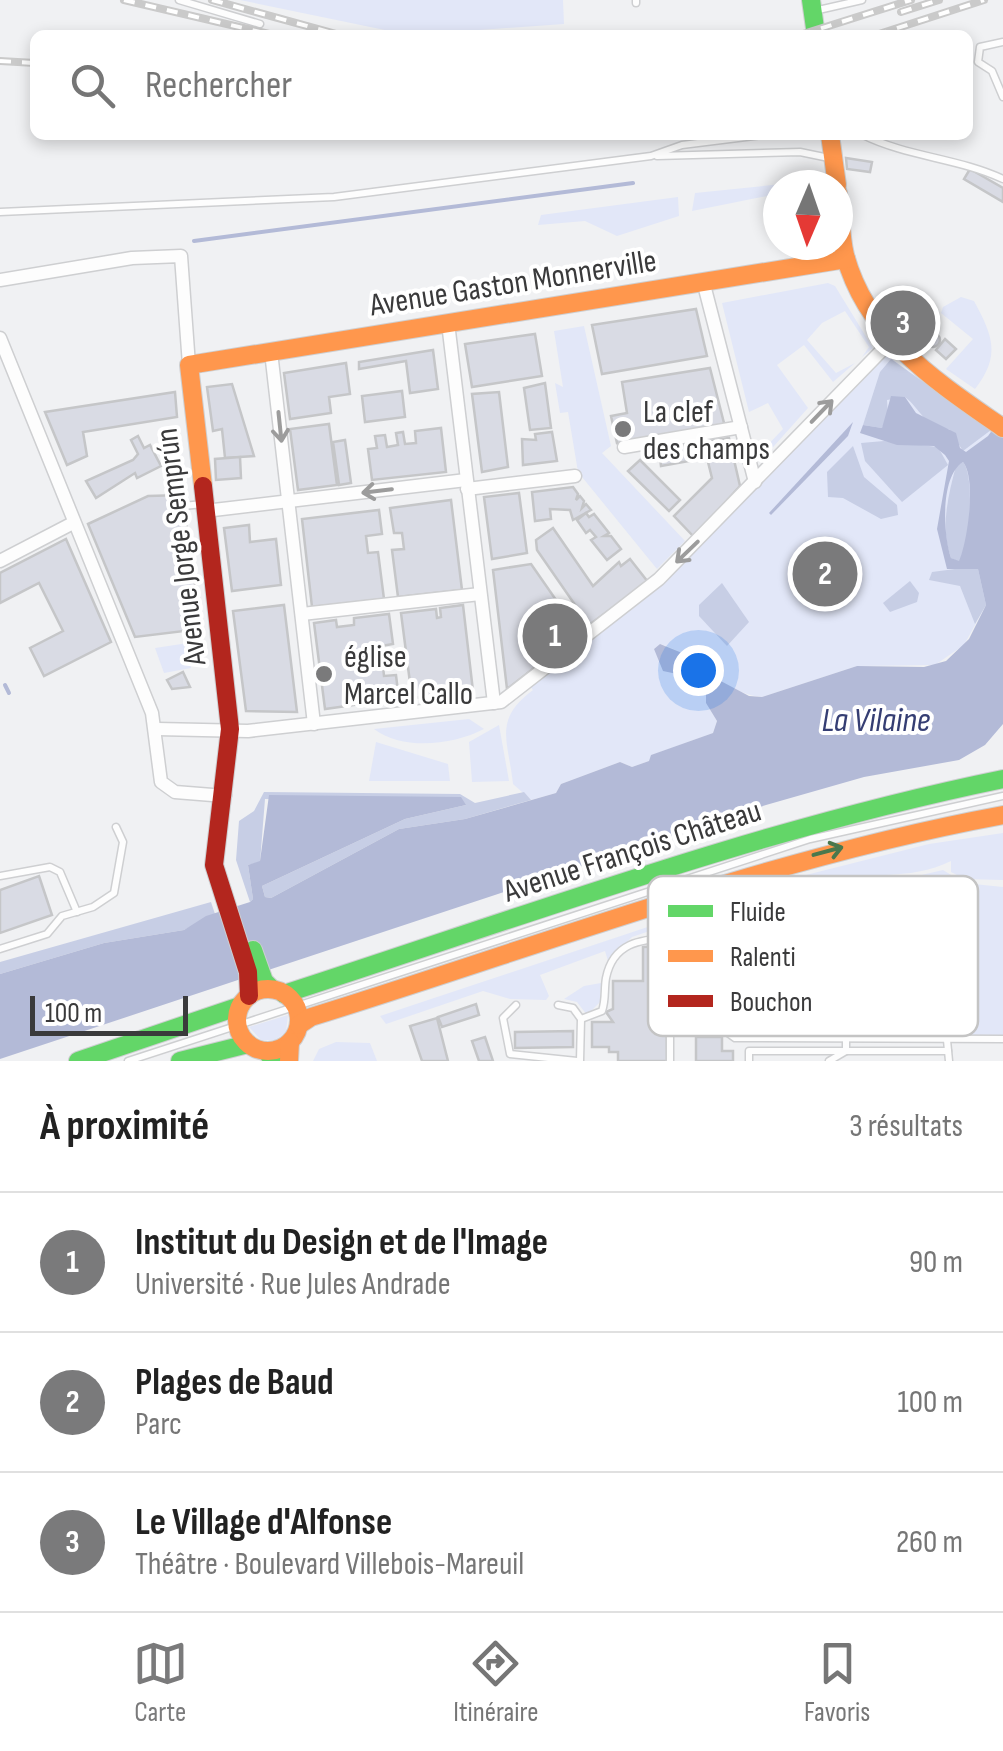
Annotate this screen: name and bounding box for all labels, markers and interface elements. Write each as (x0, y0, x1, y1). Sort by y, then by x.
search box (30, 30, 973, 140)
icon: search (65, 58, 120, 113)
text: Rechercher (145, 63, 292, 108)
north arrow (763, 170, 853, 260)
street label: Avenue Gaston Monnerville (366, 242, 659, 326)
pin: 3 (870, 286, 936, 360)
place label: La clef des champs (643, 393, 770, 469)
one-way arrow (810, 400, 834, 424)
one-way arrow (270, 410, 289, 442)
marker: La clef des champs (612, 418, 634, 440)
street label: Avenue Jorge Semprún (148, 426, 216, 669)
one-way arrow (361, 482, 394, 501)
pin: 2 (792, 536, 858, 612)
one-way arrow (676, 539, 700, 563)
pin: 1 (522, 598, 588, 674)
place label: église Marcel Callo (344, 638, 473, 714)
your location (673, 645, 724, 696)
marker: église Marcel Callo (313, 663, 335, 685)
water label: La Vilaine (822, 699, 931, 742)
street label: Avenue François Château (498, 791, 766, 912)
one-way arrow (812, 841, 843, 860)
legend (648, 876, 978, 1036)
text: Fluide (730, 896, 786, 929)
text: Ralenti (730, 941, 796, 974)
text: Bouchon (730, 986, 813, 1019)
scale bar (30, 991, 188, 1036)
text: 100 m (45, 997, 102, 1030)
text: À proximité (40, 1101, 209, 1152)
text: 3 résultats (849, 1107, 963, 1146)
text: Institut du Design et de l'Image (135, 1220, 548, 1265)
text: 1 (66, 1243, 79, 1282)
text: 90 m (909, 1243, 963, 1282)
text: Université · Rue Jules Andrade (135, 1265, 451, 1304)
text: Plages de Baud (135, 1360, 334, 1405)
text: 2 (65, 1383, 80, 1422)
text: 100 m (898, 1383, 963, 1422)
text: Parc (135, 1405, 182, 1444)
text: Le Village d'Alfonse (135, 1500, 392, 1545)
text: 3 (65, 1523, 80, 1562)
text: 260 m (896, 1523, 963, 1562)
text: Théâtre · Boulevard Villebois-Mareuil (135, 1545, 524, 1584)
tab: Carte (133, 1636, 188, 1729)
tab: Itinéraire (453, 1636, 538, 1729)
tab: Favoris (804, 1636, 870, 1729)

